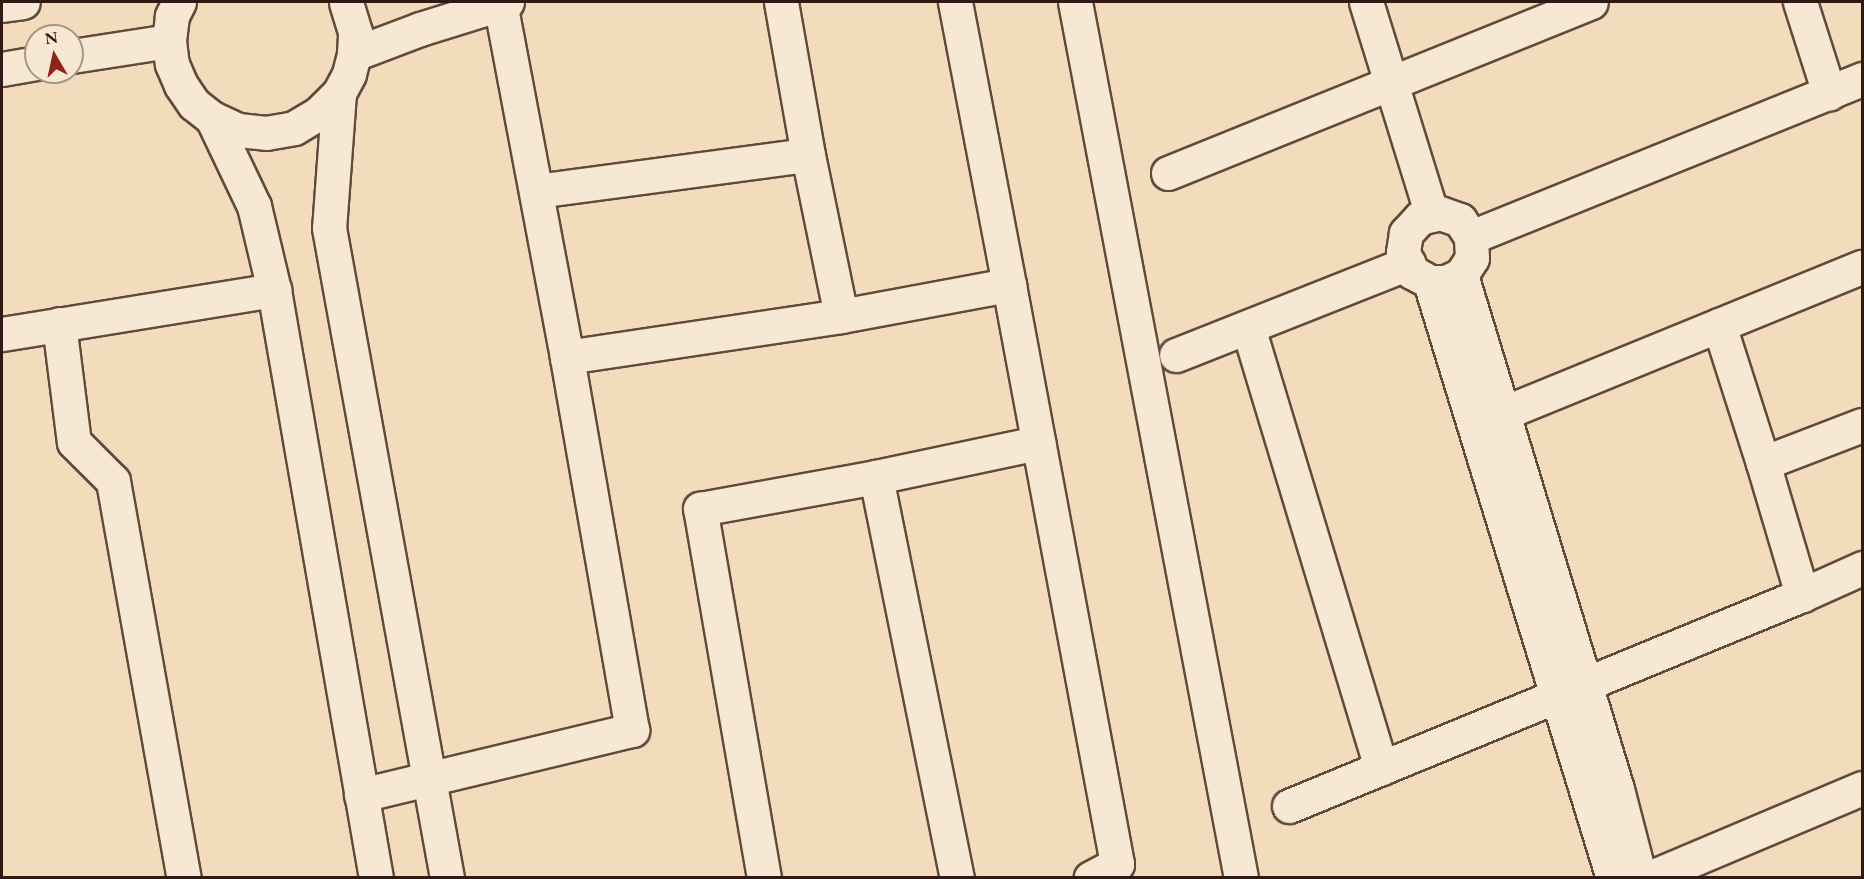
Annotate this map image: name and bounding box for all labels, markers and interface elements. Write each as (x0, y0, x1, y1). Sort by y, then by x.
north arrow (24, 24, 84, 84)
text: N (43, 26, 59, 49)

